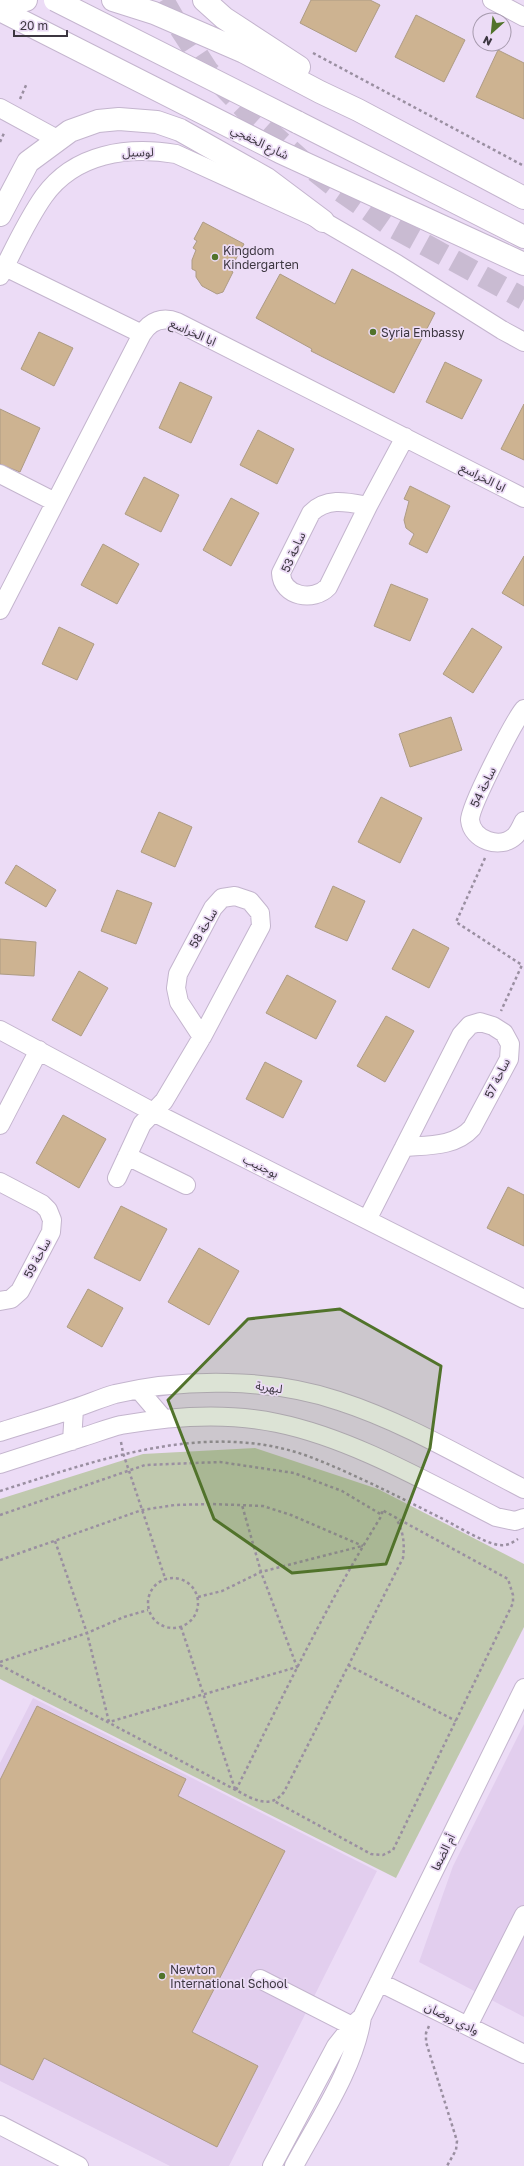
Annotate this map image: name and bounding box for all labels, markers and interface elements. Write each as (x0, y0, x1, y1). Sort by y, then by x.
scale bar (14, 12, 67, 38)
north arrow (472, 12, 512, 52)
text: 20 m (20, 18, 48, 33)
text: N (481, 34, 494, 49)
street label: شارع الخفجي (227, 122, 291, 165)
street label: لوسيل (122, 144, 154, 160)
place label: Kingdom Kindergarten (223, 243, 299, 272)
marker: Kingdom Kindergarten (210, 252, 220, 262)
street label: ابا الخراسع (167, 315, 219, 351)
place label: Syria Embassy (381, 325, 465, 340)
marker: Syria Embassy (368, 327, 378, 337)
street label: ابا الخراسع (457, 459, 508, 497)
street label: ساحة 53 (277, 529, 309, 575)
street label: ساحة 54 (467, 764, 499, 810)
street label: ساحة 58 (186, 906, 220, 950)
street label: ساحة 57 (481, 1056, 513, 1100)
street label: بوجنيب (241, 1151, 281, 1181)
street label: ساحة 59 (20, 1235, 54, 1281)
street label: لبهرية (255, 1378, 283, 1396)
street label: أم الضعا (428, 1831, 460, 1874)
place label: Newton International School (170, 1962, 288, 1991)
marker: Newton International School (157, 1971, 167, 1981)
street label: وادي روضان (421, 1998, 482, 2040)

